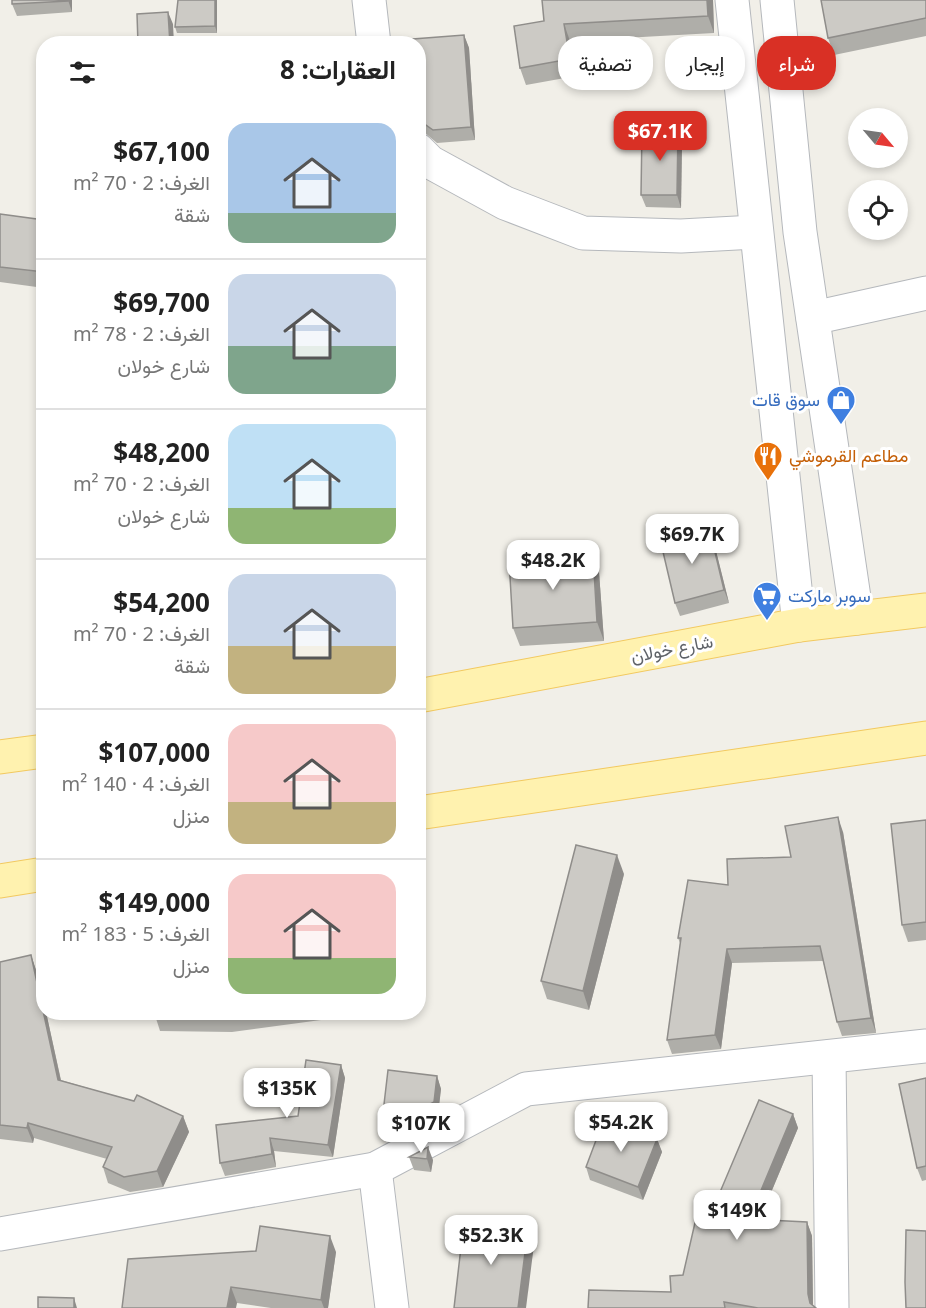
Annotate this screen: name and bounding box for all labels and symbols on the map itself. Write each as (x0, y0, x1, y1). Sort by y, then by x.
north arrow (848, 108, 908, 168)
pin: $67.1K (611, 111, 709, 162)
shop icon: سوق قات (825, 384, 857, 426)
place label: سوق قات (752, 387, 820, 411)
restaurant icon: مطاعم القرموشي (752, 440, 784, 482)
place label: مطاعم القرموشي (789, 443, 908, 471)
pin: $69.7K (643, 514, 741, 565)
pin: $48.2K (504, 540, 602, 591)
supermarket icon: سوبر ماركت (751, 580, 783, 622)
place label: سوبر ماركت (788, 583, 871, 607)
street label: شارع خولان (629, 628, 715, 669)
pin: $135K (245, 1068, 329, 1119)
pin: $54.2K (572, 1102, 670, 1153)
pin: $107K (379, 1103, 463, 1154)
pin: $149K (695, 1190, 779, 1241)
pin: $52.3K (442, 1215, 540, 1266)

